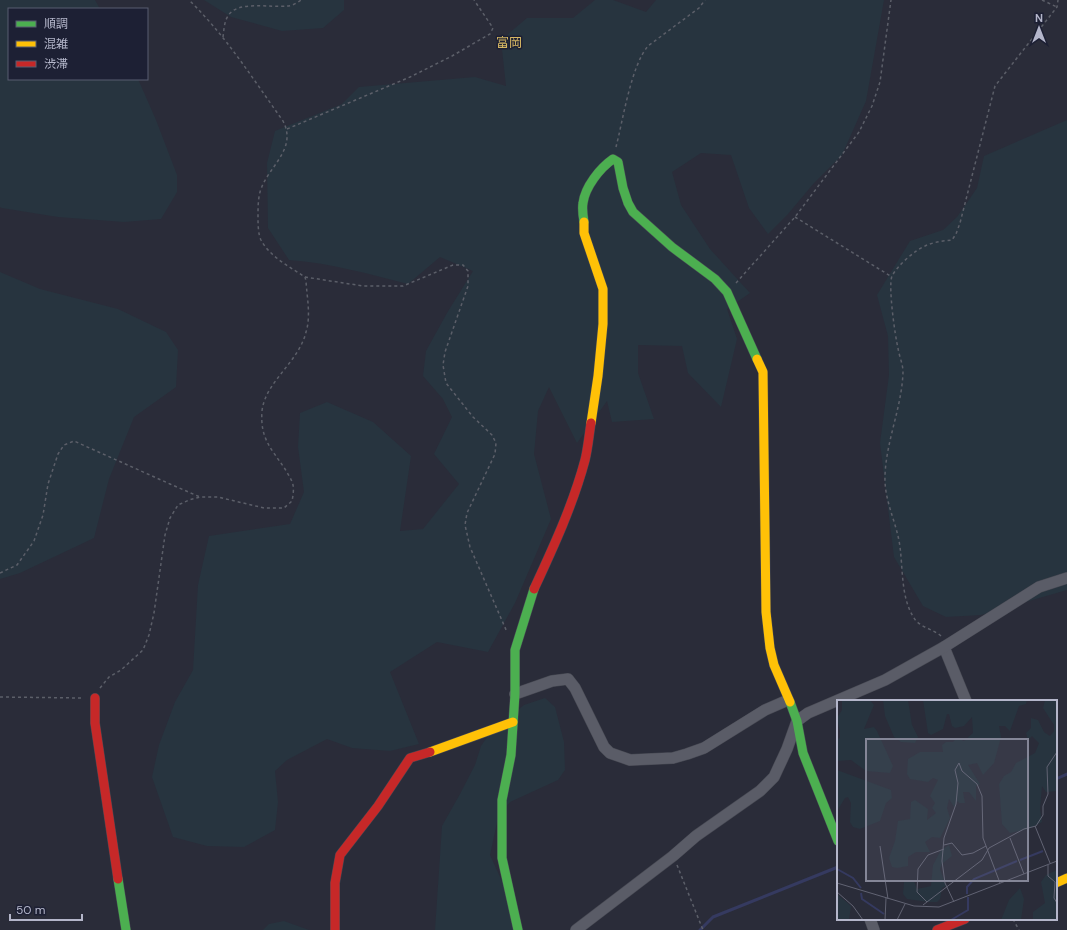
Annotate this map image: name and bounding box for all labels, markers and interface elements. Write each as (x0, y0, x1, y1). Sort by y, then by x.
legend (8, 8, 148, 80)
north arrow (1019, 8, 1059, 48)
text: N (1035, 11, 1043, 25)
text: 順調 (44, 16, 68, 32)
district label: 富岡 (496, 34, 522, 51)
text: 混雑 (44, 36, 68, 52)
text: 渋滞 (44, 56, 68, 72)
inset map (837, 700, 1057, 920)
scale bar (10, 896, 82, 922)
text: 50 m (16, 902, 45, 918)

